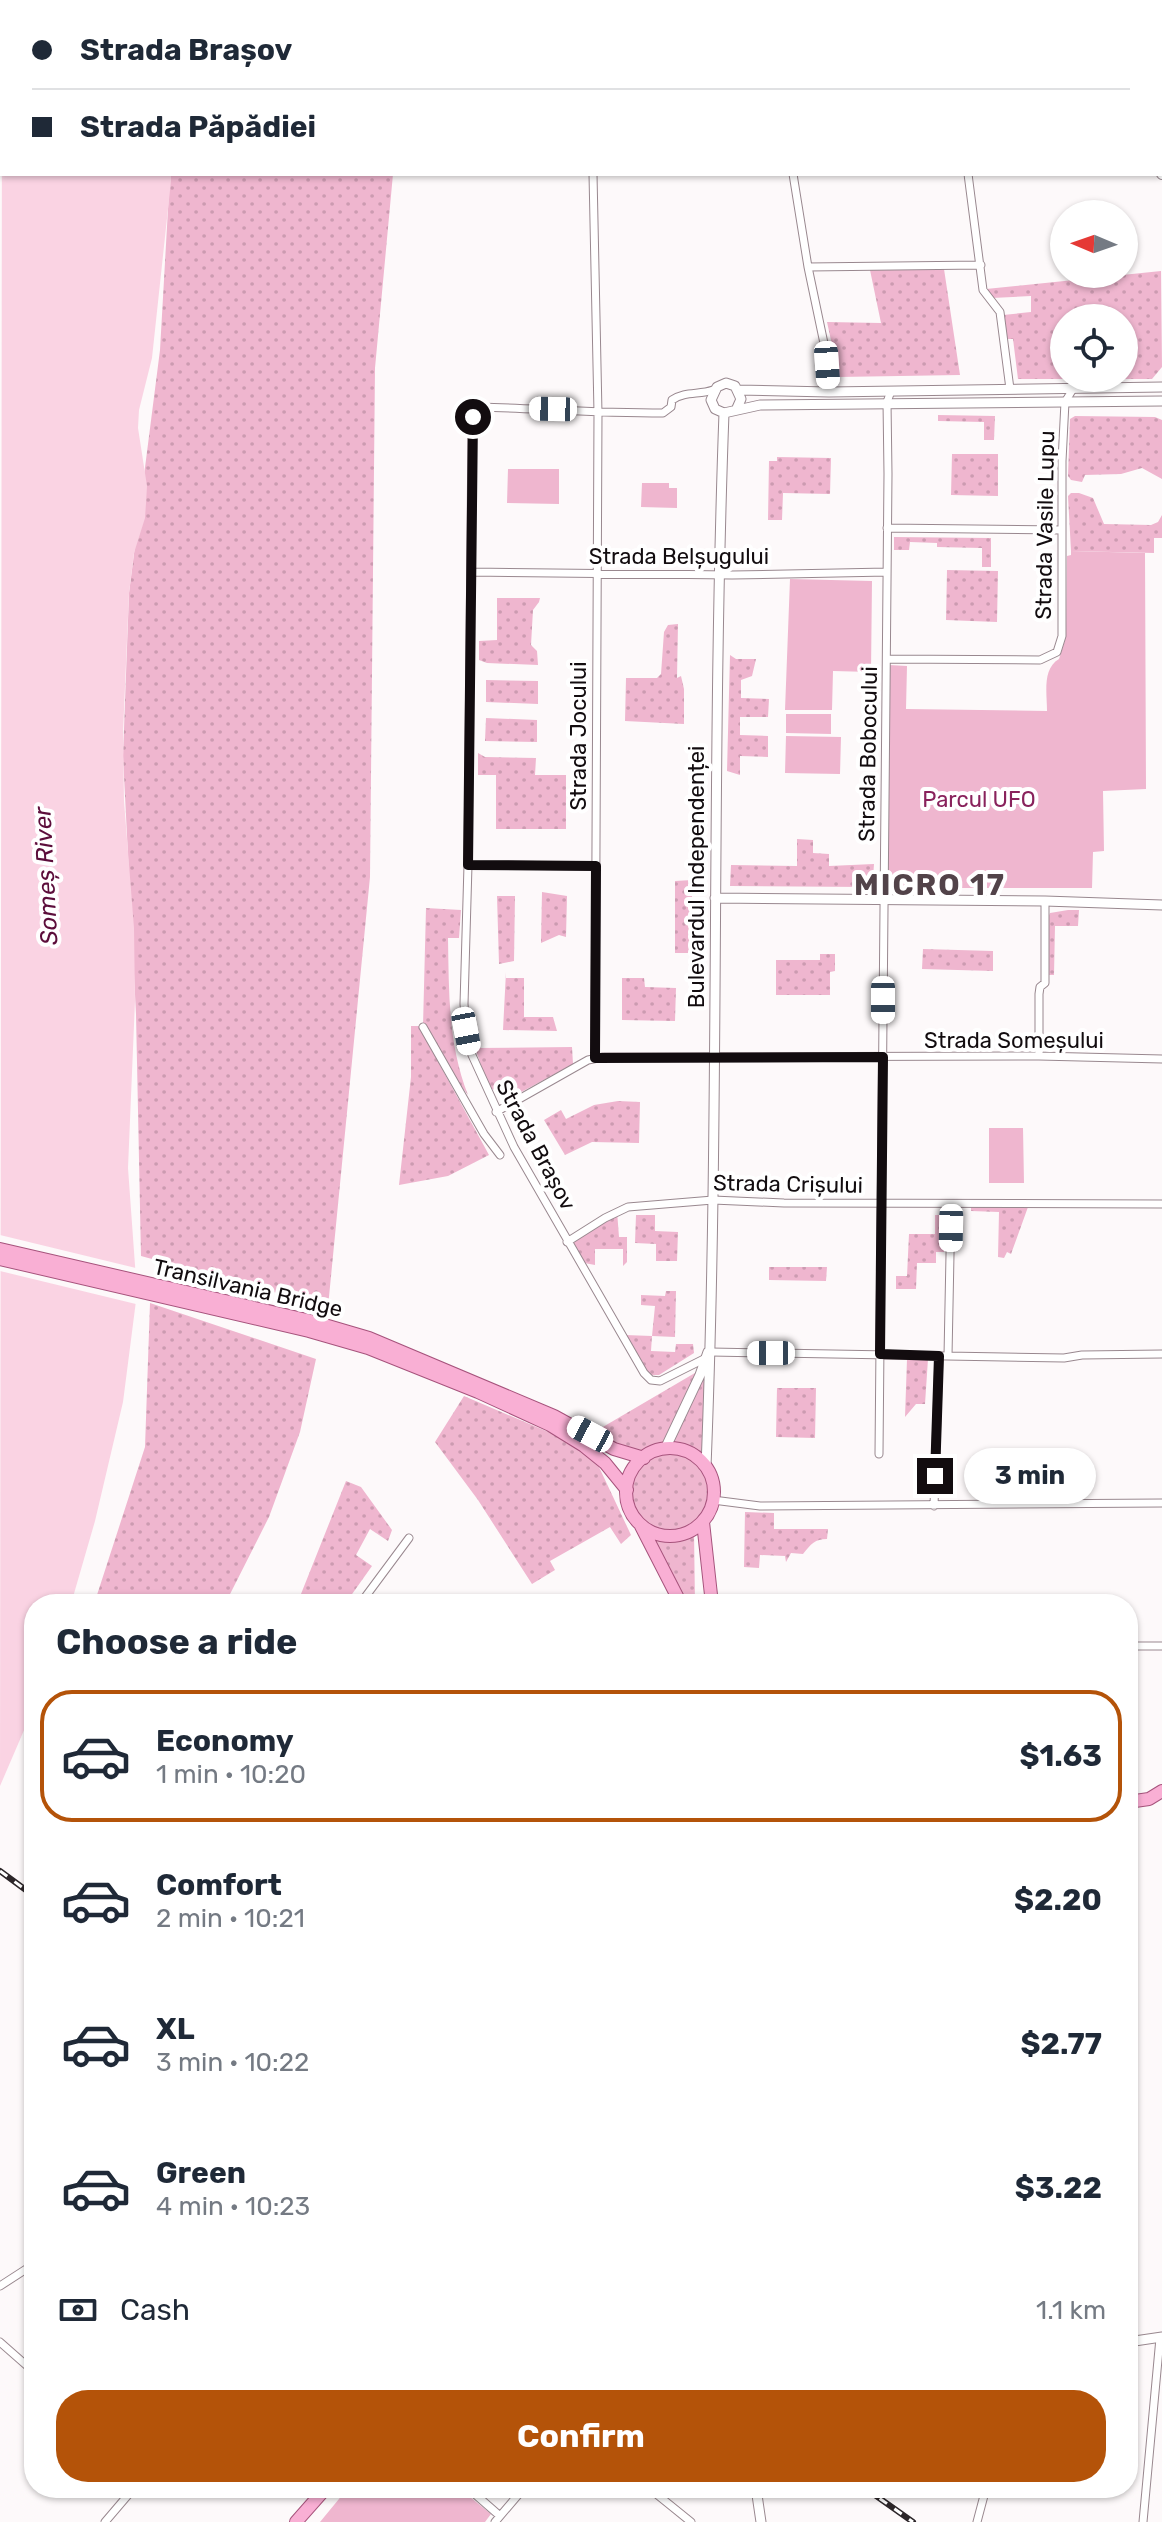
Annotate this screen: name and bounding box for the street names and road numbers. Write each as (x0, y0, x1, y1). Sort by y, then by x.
street label: Strada Vasile Lupu (1030, 430, 1060, 620)
street label: Strada Belșugului (589, 543, 769, 570)
street label: Strada Jocului (565, 661, 592, 811)
street label: Strada Bobocului (853, 666, 883, 842)
street label: Bulevardul Independenței (683, 746, 710, 1008)
street label: Strada Someșului (924, 1027, 1104, 1054)
street label: Strada Brașov (490, 1075, 582, 1215)
street label: Strada Crișului (713, 1169, 863, 1199)
street label: Transilvania Bridge (151, 1253, 345, 1323)

